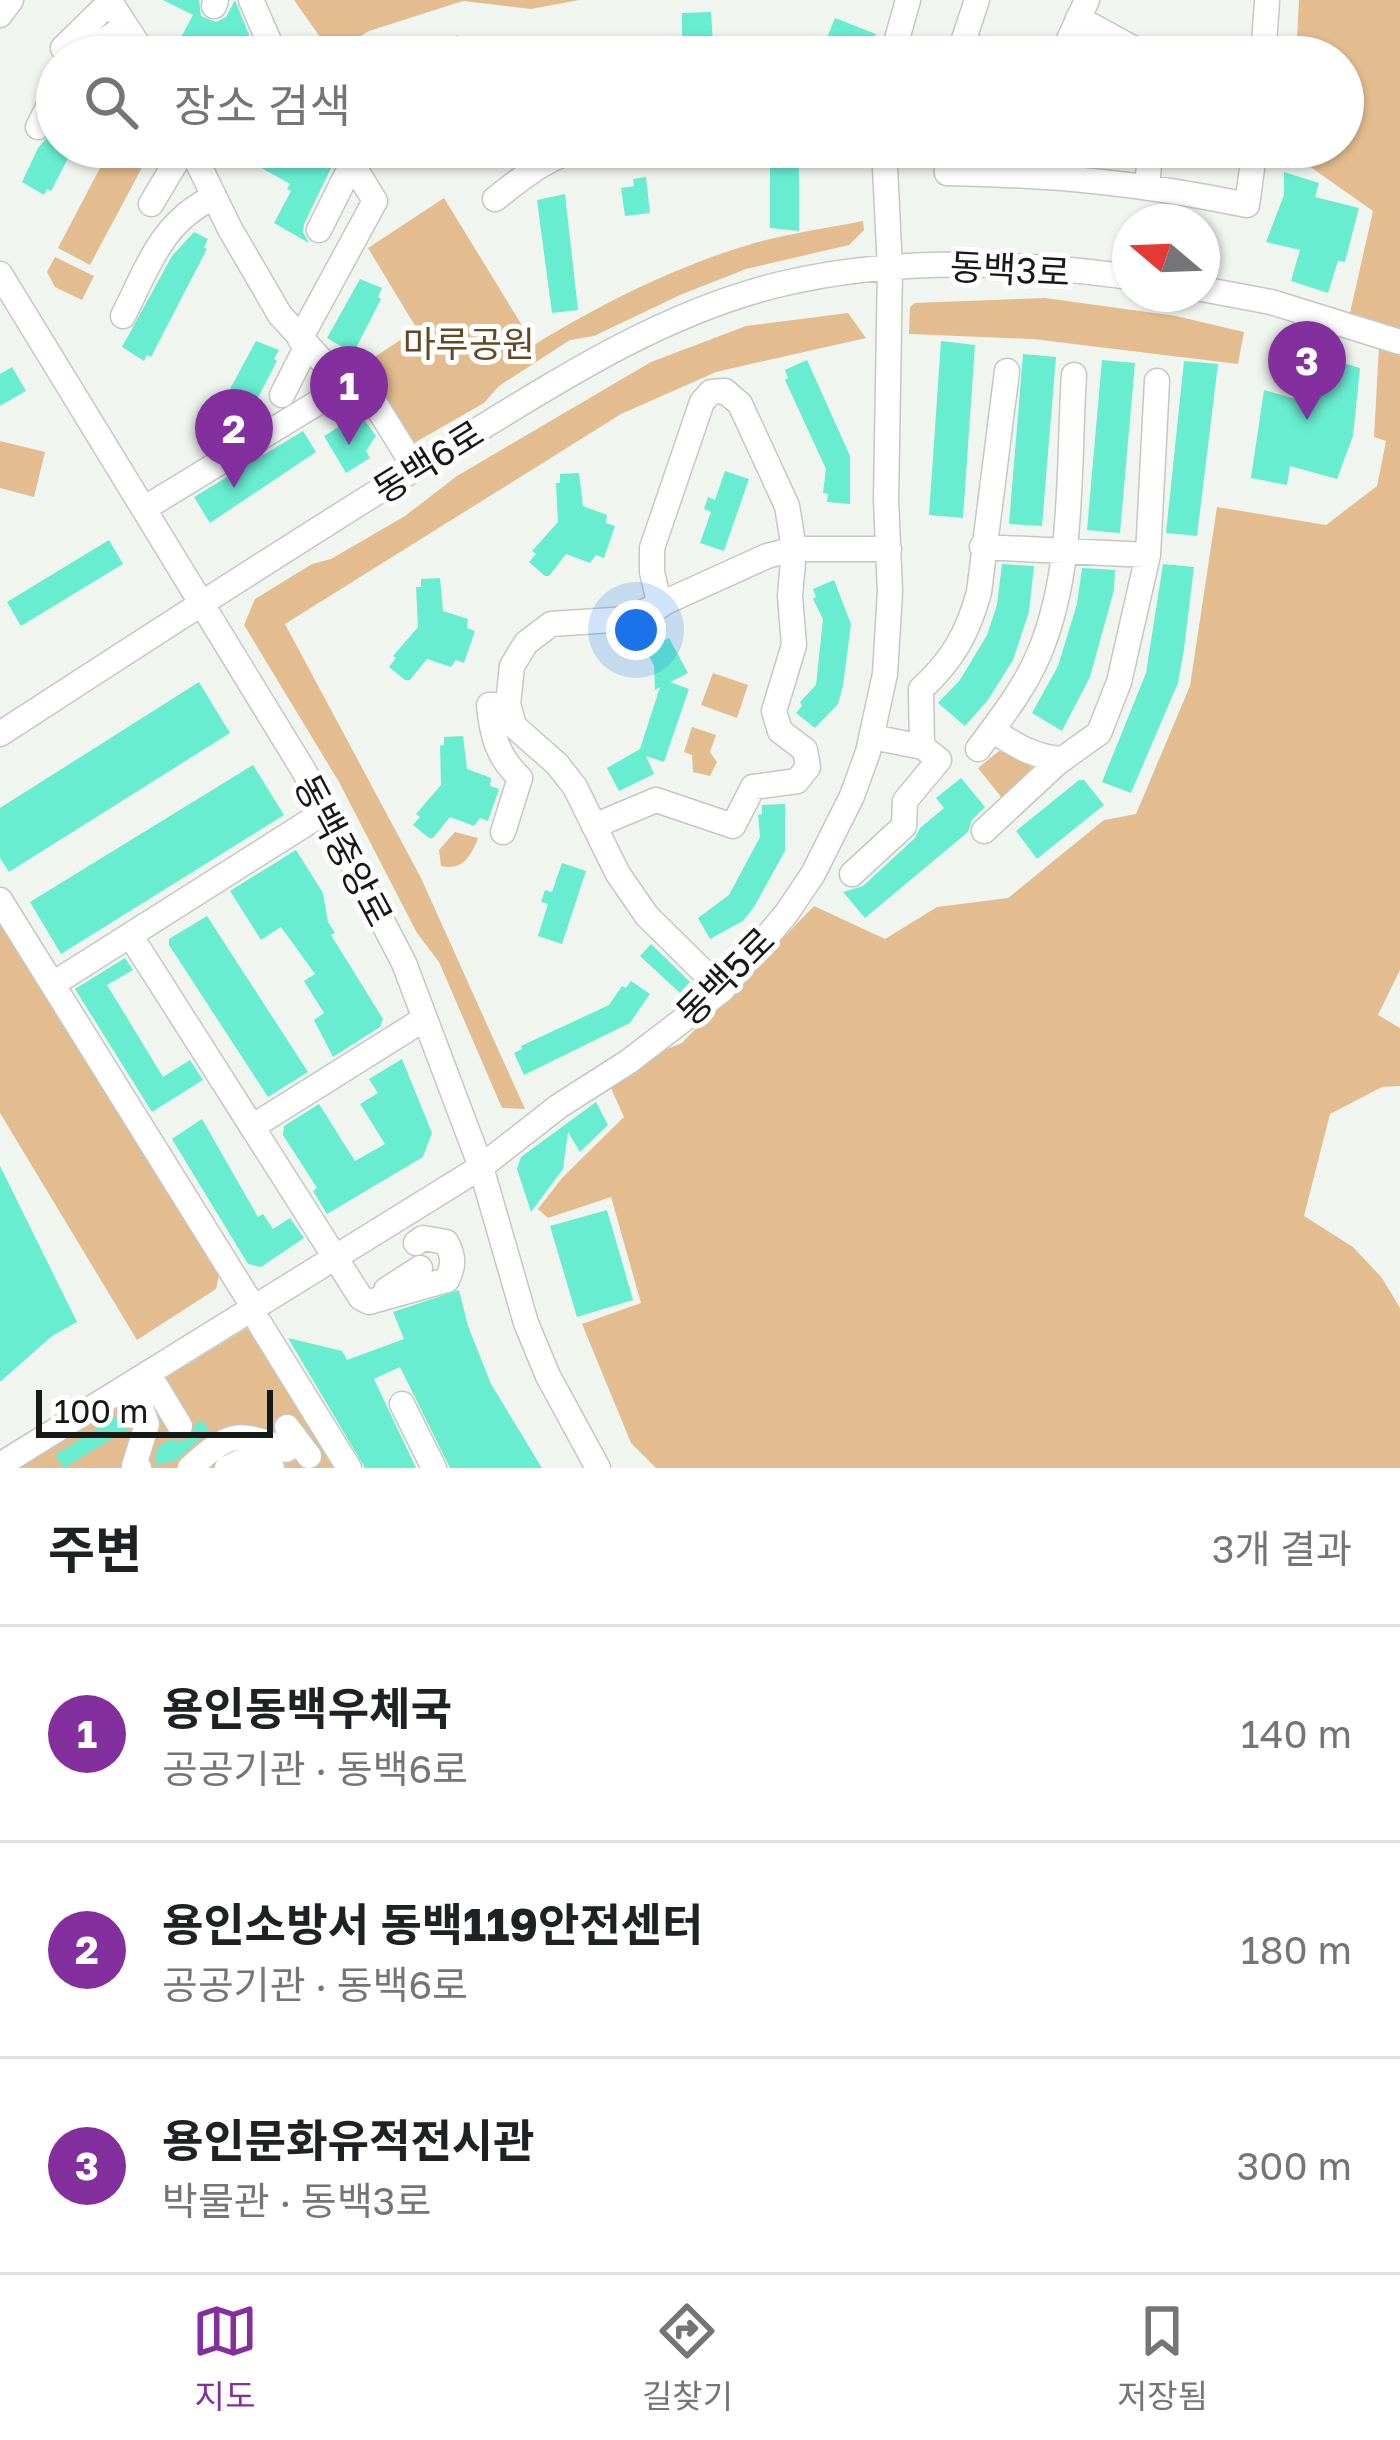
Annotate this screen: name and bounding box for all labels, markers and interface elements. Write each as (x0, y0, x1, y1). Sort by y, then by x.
search box (36, 36, 1364, 168)
icon: search (78, 69, 144, 135)
text: 장소 검색 (174, 78, 351, 132)
north arrow (1112, 204, 1220, 312)
street label: 동백3로 (949, 244, 1071, 294)
pin: 3 (1268, 321, 1346, 420)
park label: 마루공원 (403, 322, 535, 365)
pin: 1 (310, 346, 388, 445)
pin: 2 (195, 389, 273, 488)
street label: 동백6로 (365, 411, 491, 511)
your location (606, 600, 666, 660)
street label: 동백중앙로 (286, 767, 402, 933)
street label: 동백5로 (667, 918, 783, 1034)
scale bar (36, 1384, 273, 1437)
text: 100 m (54, 1391, 148, 1430)
text: 주변 (48, 1518, 142, 1579)
text: 3개 결과 (1212, 1525, 1352, 1572)
text: 용인동백우체국 (162, 1681, 452, 1735)
text: 1 (77, 1710, 97, 1757)
text: 140 m (1241, 1710, 1352, 1757)
text: 공공기관 · 동백6로 (162, 1745, 468, 1792)
text: 용인소방서 동백119안전센터 (162, 1897, 704, 1951)
text: 2 (75, 1926, 99, 1973)
text: 180 m (1241, 1926, 1352, 1973)
text: 공공기관 · 동백6로 (162, 1961, 468, 2008)
text: 용인문화유적전시관 (162, 2113, 535, 2167)
text: 3 (75, 2142, 99, 2189)
text: 300 m (1237, 2142, 1352, 2189)
text: 박물관 · 동백3로 (162, 2177, 431, 2224)
tab: 지도 (192, 2298, 258, 2418)
tab: 길찾기 (642, 2298, 733, 2418)
tab: 저장됨 (1117, 2298, 1208, 2418)

